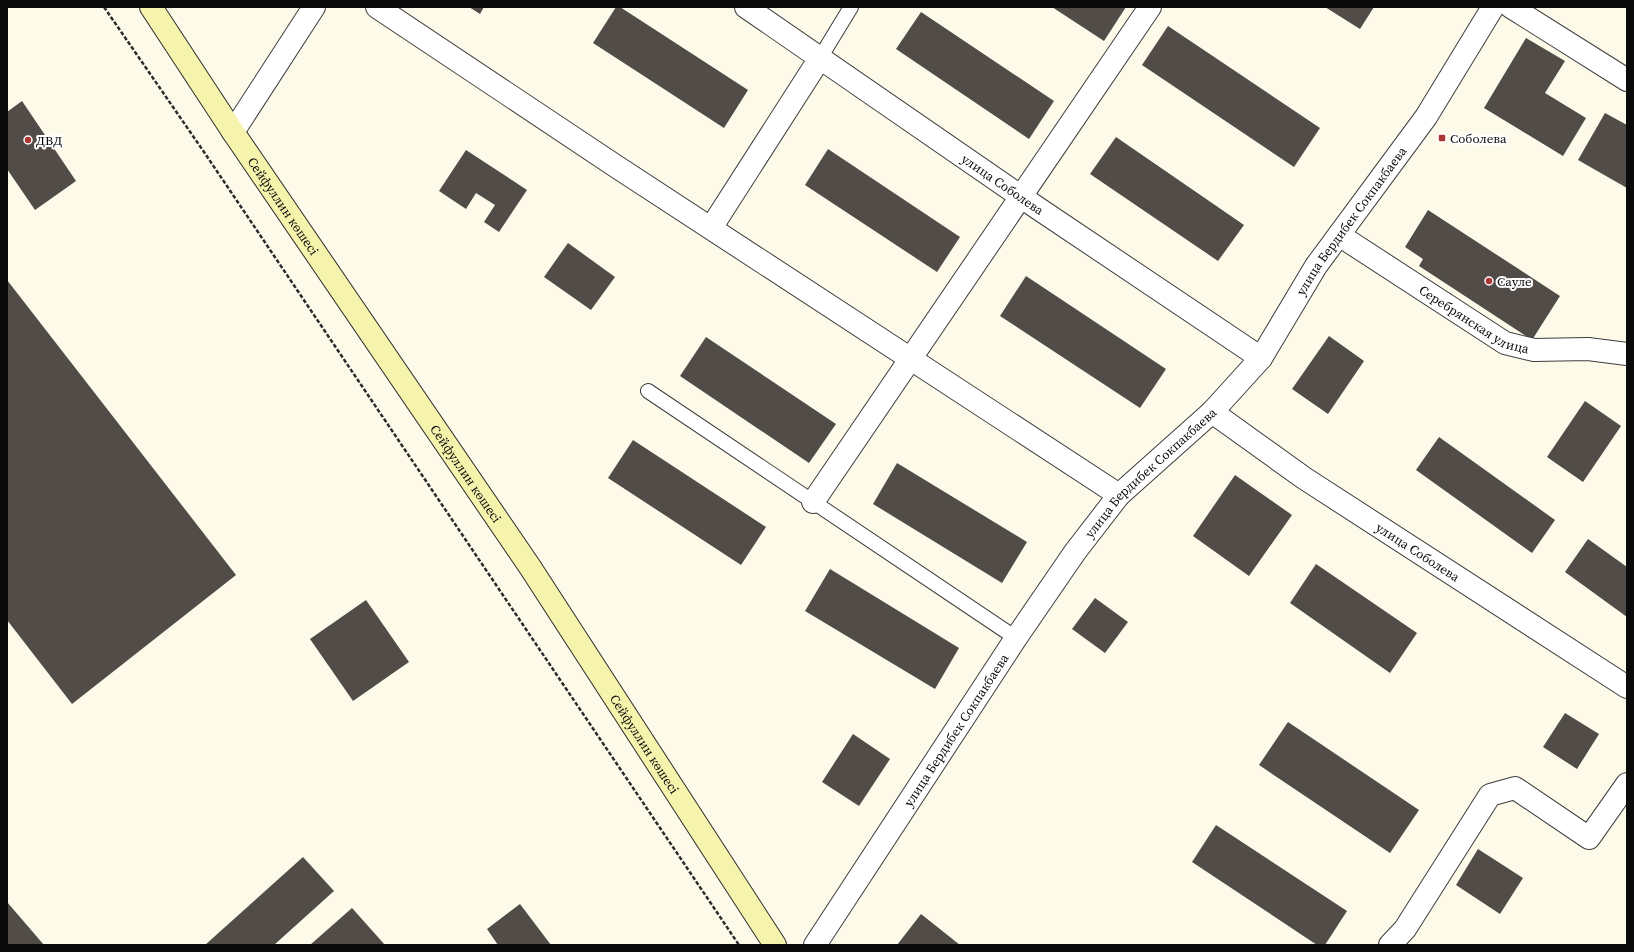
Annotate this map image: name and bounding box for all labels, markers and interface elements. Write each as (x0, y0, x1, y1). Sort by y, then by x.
place label: Соболева (1450, 130, 1507, 147)
place label: ДВД (36, 132, 62, 149)
marker: Соболева (1437, 133, 1447, 143)
marker: ДВД (23, 135, 33, 145)
street label: улица Бердибек Сокпакбаева (1292, 143, 1410, 298)
street label: улица Соболева (958, 150, 1048, 219)
street label: Сейфуллин көшесі (244, 154, 323, 258)
place label: Сауле (1497, 273, 1532, 290)
marker: Сауле (1484, 276, 1494, 286)
street label: Серебрянская улица (1416, 281, 1531, 357)
street label: улица Бердибек Сокпакбаева (1081, 404, 1220, 541)
street label: Сейфуллин көшесі (427, 421, 506, 526)
street label: улица Соболева (1373, 518, 1463, 585)
street label: улица Бердибек Сокпакбаева (900, 650, 1012, 810)
street label: Сейфуллин көшесі (606, 691, 683, 797)

